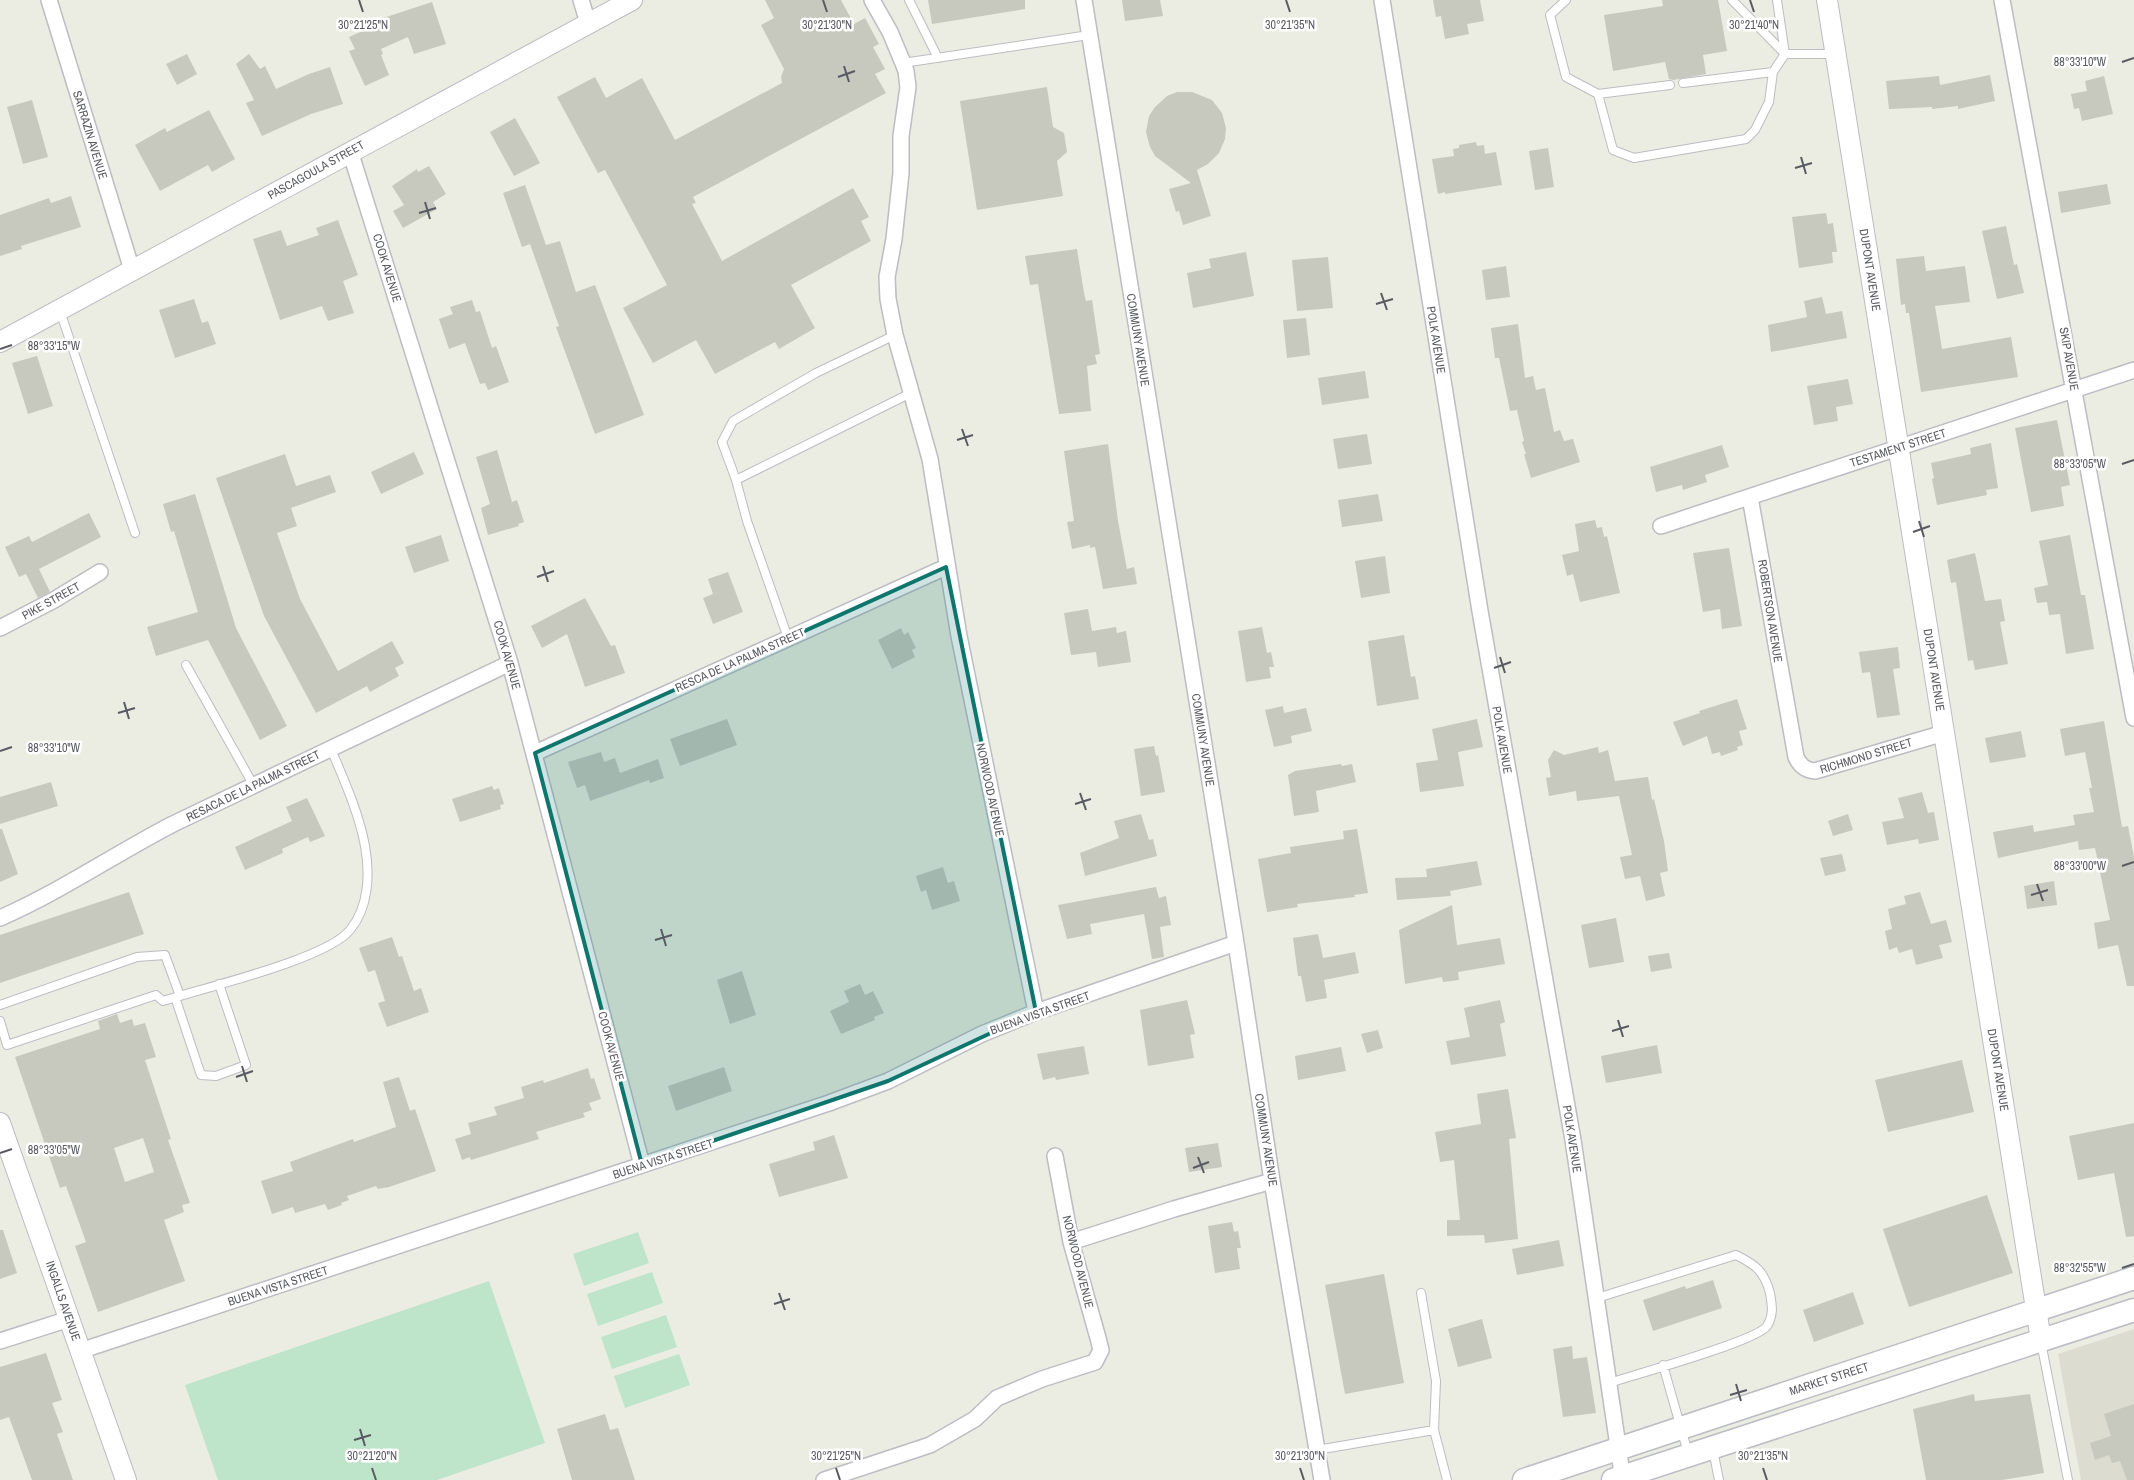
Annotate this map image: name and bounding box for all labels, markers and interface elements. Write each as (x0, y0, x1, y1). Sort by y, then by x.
text: 30°21'25"N (338, 17, 388, 33)
text: 30°21'30"N (802, 17, 852, 33)
text: 30°21'35"N (1265, 17, 1315, 33)
text: 30°21'40"N (1729, 17, 1779, 33)
text: 88°33'10"W (2054, 54, 2107, 70)
street label: SARRAZIN AVENUE (69, 89, 111, 181)
street label: PASCAGOULA STREET (265, 137, 367, 203)
street label: DUPONT AVENUE (1856, 228, 1884, 312)
street label: COOK AVENUE (369, 232, 405, 304)
street label: COMMUNY AVENUE (1123, 292, 1153, 388)
street label: POLK AVENUE (1423, 305, 1449, 375)
street label: SKIP AVENUE (2056, 326, 2082, 392)
text: 88°33'15"W (28, 338, 81, 354)
street label: TESTAMENT STREET (1848, 425, 1948, 471)
text: 88°33'05"W (2054, 456, 2107, 472)
street label: ROBERTSON AVENUE (1754, 558, 1786, 664)
street label: PIKE STREET (19, 578, 83, 624)
street label: COOK AVENUE (490, 619, 524, 691)
street label: RESCA DE LA PALMA STREET (673, 624, 807, 696)
street label: DUPONT AVENUE (1920, 628, 1948, 712)
street label: COMMUNY AVENUE (1188, 692, 1218, 788)
street label: POLK AVENUE (1488, 705, 1516, 775)
street label: RICHMOND STREET (1818, 734, 1914, 778)
text: 88°33'10"W (28, 740, 81, 756)
street label: NORWOOD AVENUE (972, 742, 1008, 838)
street label: RESACA DE LA PALMA STREET (183, 747, 323, 825)
text: 88°33'00"W (2054, 858, 2107, 874)
street label: BUENA VISTA STREET (988, 988, 1092, 1038)
street label: COOK AVENUE (594, 1010, 628, 1082)
street label: DUPONT AVENUE (1984, 1028, 2012, 1112)
street label: COMMUNY AVENUE (1251, 1092, 1281, 1188)
street label: POLK AVENUE (1559, 1104, 1585, 1174)
street label: BUENA VISTA STREET (611, 1135, 715, 1183)
text: 88°33'05"W (28, 1142, 81, 1158)
street label: NORWOOD AVENUE (1059, 1214, 1097, 1310)
street label: INGALLS AVENUE (42, 1259, 84, 1343)
text: 88°32'55"W (2054, 1260, 2107, 1276)
street label: BUENA VISTA STREET (226, 1262, 330, 1310)
street label: MARKET STREET (1787, 1359, 1871, 1399)
text: 30°21'20"N (347, 1448, 397, 1464)
text: 30°21'25"N (811, 1448, 861, 1464)
text: 30°21'30"N (1275, 1448, 1325, 1464)
text: 30°21'35"N (1738, 1448, 1788, 1464)

